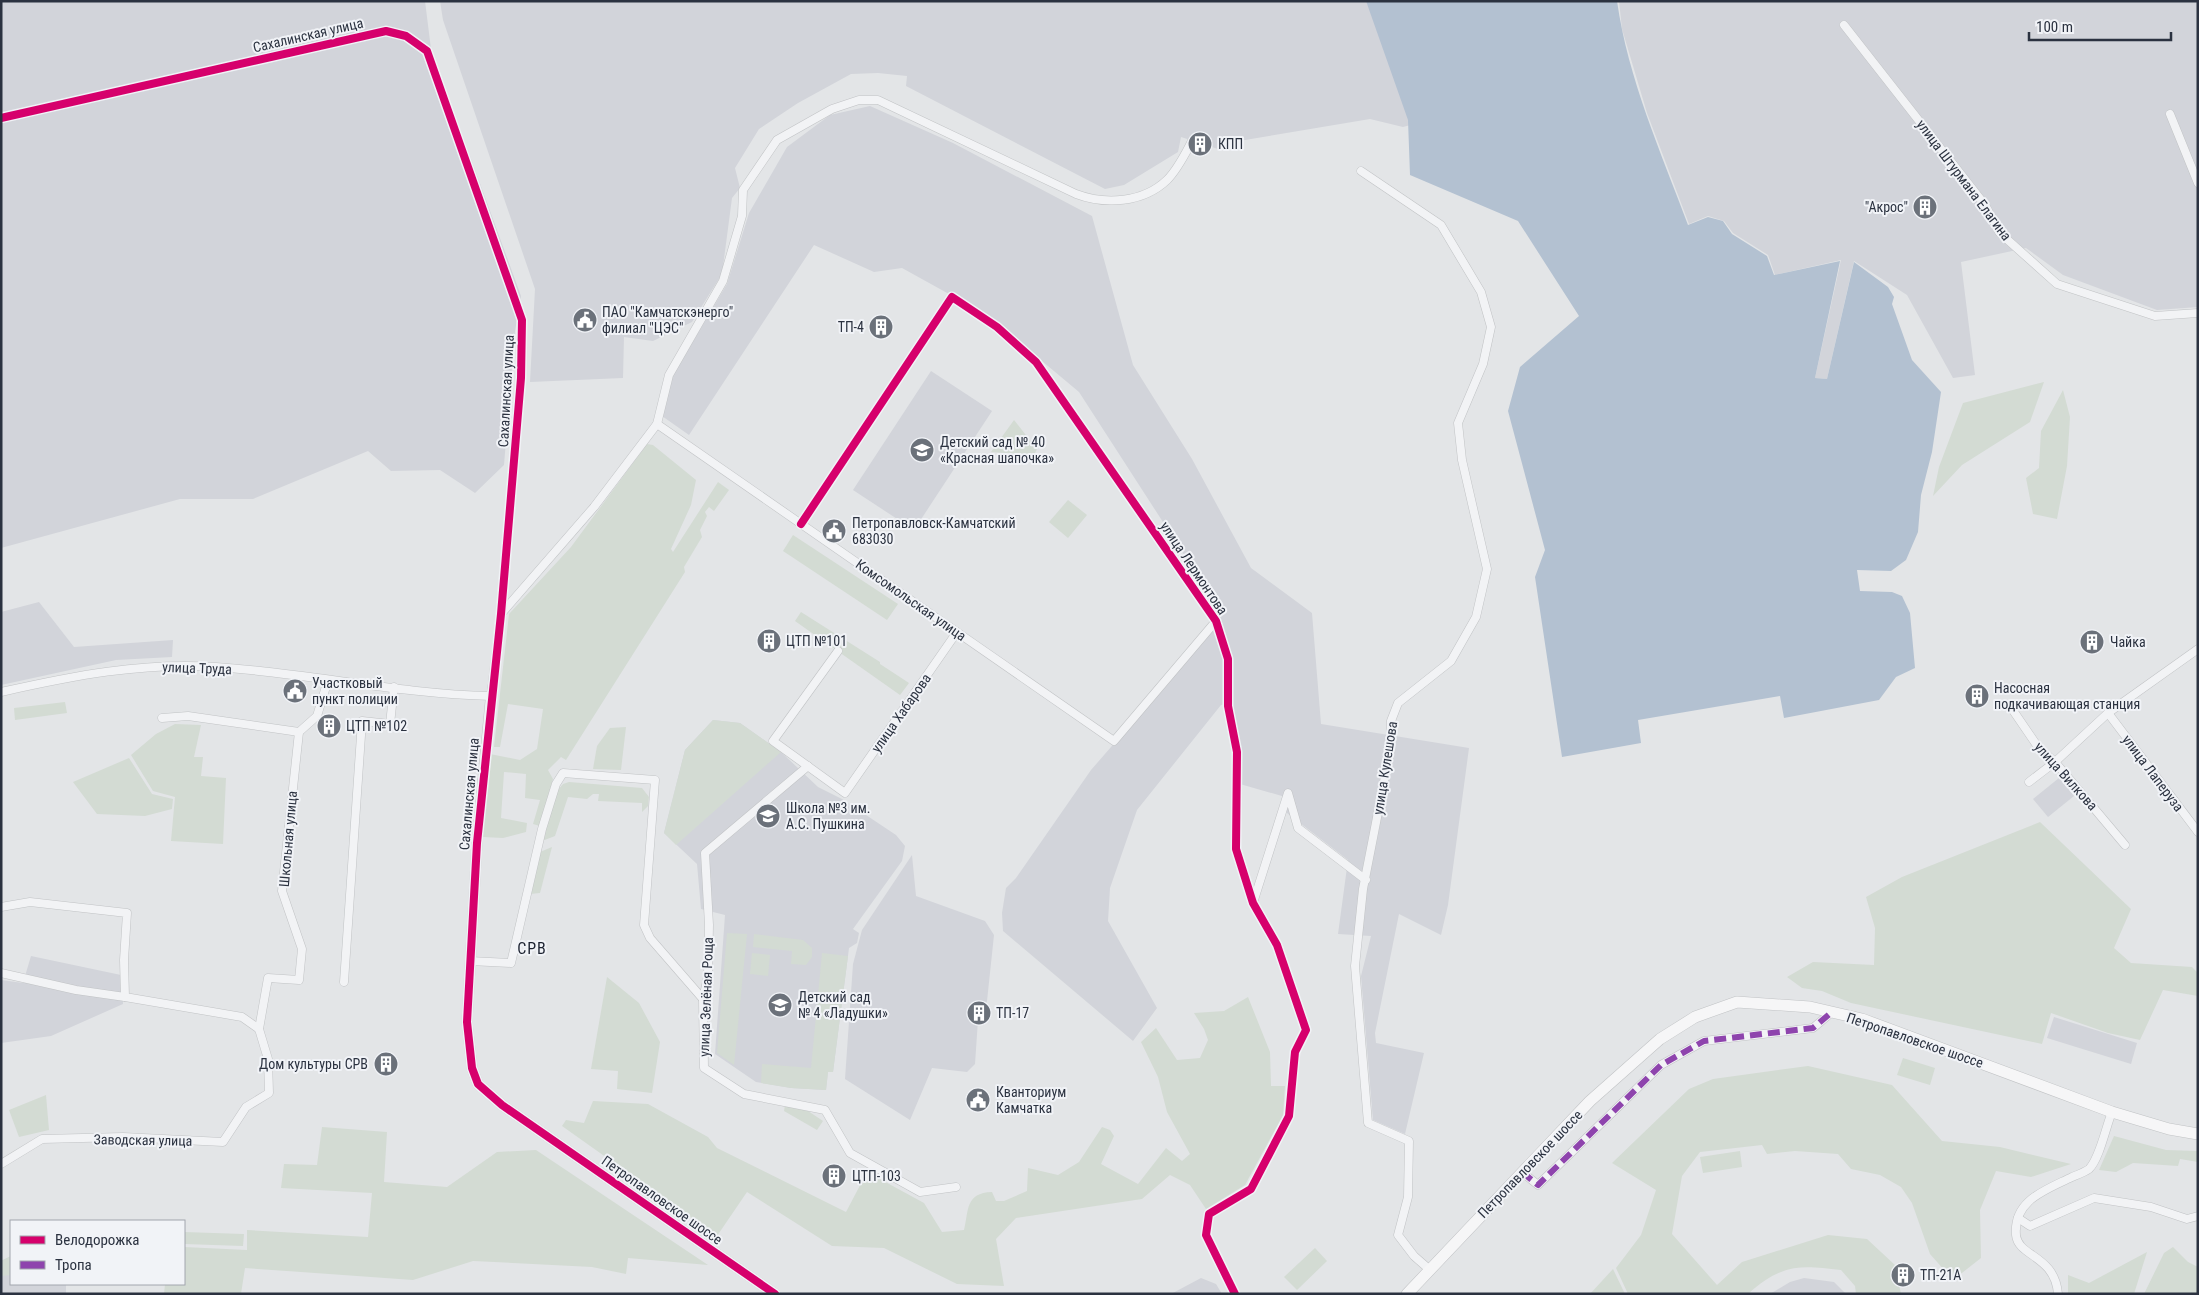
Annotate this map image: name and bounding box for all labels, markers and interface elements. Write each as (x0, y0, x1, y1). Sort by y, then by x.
scale bar (2029, 10, 2172, 42)
street label: Сахалинская улица (251, 15, 365, 55)
text: 100 m (2036, 18, 2073, 36)
street label: улица Штурмана Елагина (1913, 116, 2015, 244)
building icon: КПП (1187, 131, 1213, 157)
place label: КПП (1218, 136, 1243, 152)
building icon: "Акрос" (1912, 194, 1938, 220)
place label: "Акрос" (1865, 199, 1908, 215)
place label: ПАО "Камчатскэнерго" филиал "ЦЭС" (602, 304, 733, 336)
public building icon: ПАО "Камчатскэнерго" филиал "ЦЭС" (572, 307, 598, 333)
building icon: ТП-4 (868, 314, 894, 340)
place label: ТП-4 (838, 319, 864, 335)
street label: Сахалинская улица (495, 334, 517, 448)
place label: Детский сад № 40 «Красная шапочка» (940, 434, 1054, 466)
school or university icon: Детский сад № 40 «Красная шапочка» (909, 437, 935, 463)
place label: Петропавловск-Камчатский 683030 (852, 515, 1016, 547)
public building icon: Петропавловск-Камчатский 683030 (821, 518, 847, 544)
street label: улица Лермонтова (1157, 518, 1231, 618)
street label: Комсомольская улица (853, 556, 969, 644)
building icon: ЦТП №101 (756, 628, 782, 654)
building icon: Чайка (2079, 629, 2105, 655)
place label: ЦТП №101 (786, 633, 847, 649)
place label: Чайка (2110, 634, 2146, 650)
street label: улица Труда (162, 659, 232, 677)
street label: улица Хабарова (868, 670, 934, 756)
place label: Участковый пункт полиции (312, 675, 398, 707)
public building icon: Участковый пункт полиции (282, 678, 308, 704)
place label: Насосная подкачивающая станция (1994, 680, 2140, 712)
building icon: Насосная подкачивающая станция (1964, 683, 1990, 709)
building icon: ЦТП №102 (316, 713, 342, 739)
place label: ЦТП №102 (346, 718, 407, 734)
street label: улица Кулешова (1370, 720, 1400, 816)
street label: улица Лаперуза (2119, 732, 2187, 814)
street label: Сахалинская улица (456, 737, 482, 851)
street label: улица Вилкова (2031, 739, 2101, 813)
street label: Школьная улица (276, 790, 300, 888)
place label: Школа №3 им. А.С. Пушкина (786, 800, 870, 832)
school or university icon: Школа №3 им. А.С. Пушкина (755, 803, 781, 829)
street label: улица Зелёная Роща (696, 937, 716, 1057)
district label: СРВ (517, 939, 547, 958)
place label: Детский сад № 4 «Ладушки» (798, 989, 888, 1021)
school or university icon: Детский сад № 4 «Ладушки» (767, 992, 793, 1018)
building icon: ТП-17 (966, 1000, 992, 1026)
place label: ТП-17 (996, 1005, 1029, 1021)
street label: Петропавловское шоссе (1845, 1009, 1986, 1071)
building icon: Дом культуры СРВ (373, 1051, 399, 1077)
place label: Дом культуры СРВ (259, 1056, 368, 1072)
place label: Кванториум Камчатка (996, 1084, 1066, 1116)
public building icon: Кванториум Камчатка (965, 1087, 991, 1113)
street label: Петропавловское шоссе (1474, 1107, 1586, 1221)
street label: Заводская улица (93, 1131, 193, 1149)
street label: Петропавловское шоссе (599, 1152, 726, 1248)
building icon: ЦТП-103 (821, 1163, 847, 1189)
place label: ЦТП-103 (852, 1168, 901, 1184)
legend (10, 1220, 185, 1285)
text: Велодорожка (55, 1231, 140, 1249)
text: Тропа (55, 1256, 92, 1274)
building icon: ТП-21А (1890, 1262, 1916, 1288)
place label: ТП-21А (1920, 1267, 1961, 1283)

